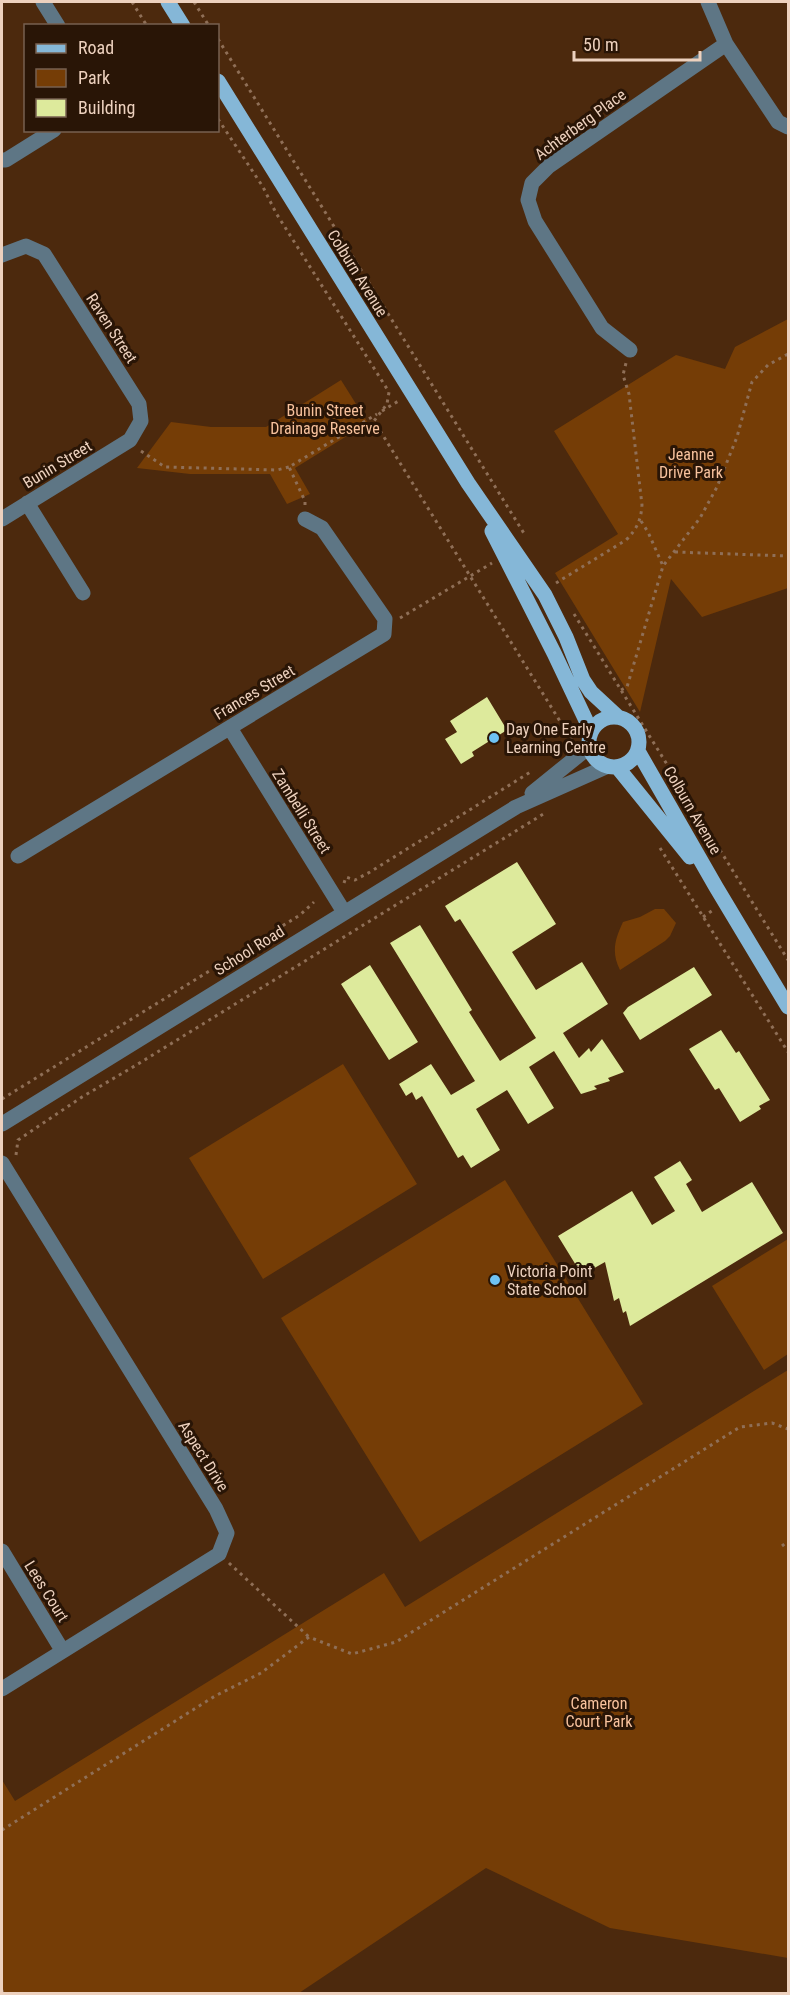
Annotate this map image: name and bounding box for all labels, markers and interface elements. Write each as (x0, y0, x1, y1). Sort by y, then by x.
legend (24, 24, 219, 132)
scale bar (574, 24, 700, 62)
text: 50 m (583, 34, 618, 55)
text: Road (78, 37, 114, 58)
text: Park (78, 67, 110, 88)
street label: Achterberg Place (531, 85, 630, 164)
text: Building (78, 97, 135, 118)
street label: Colburn Avenue (323, 226, 392, 320)
street label: Raven Street (82, 290, 141, 367)
park label: Bunin Street Drainage Reserve (270, 401, 380, 438)
street label: Bunin Street (19, 436, 95, 492)
park label: Jeanne Drive Park (659, 445, 724, 482)
street label: Frances Street (210, 661, 298, 724)
place label: Day One Early Learning Centre (506, 720, 606, 757)
marker: Day One Early Learning Centre (487, 731, 501, 745)
street label: Colburn Avenue (660, 763, 725, 858)
street label: Zambelli Street (268, 766, 335, 857)
street label: School Road (211, 921, 288, 979)
place label: Victoria Point State School (507, 1262, 593, 1299)
marker: Victoria Point State School (488, 1273, 502, 1287)
street label: Aspect Drive (174, 1417, 233, 1495)
street label: Lees Court (20, 1557, 73, 1626)
park label: Cameron Court Park (565, 1694, 633, 1731)

